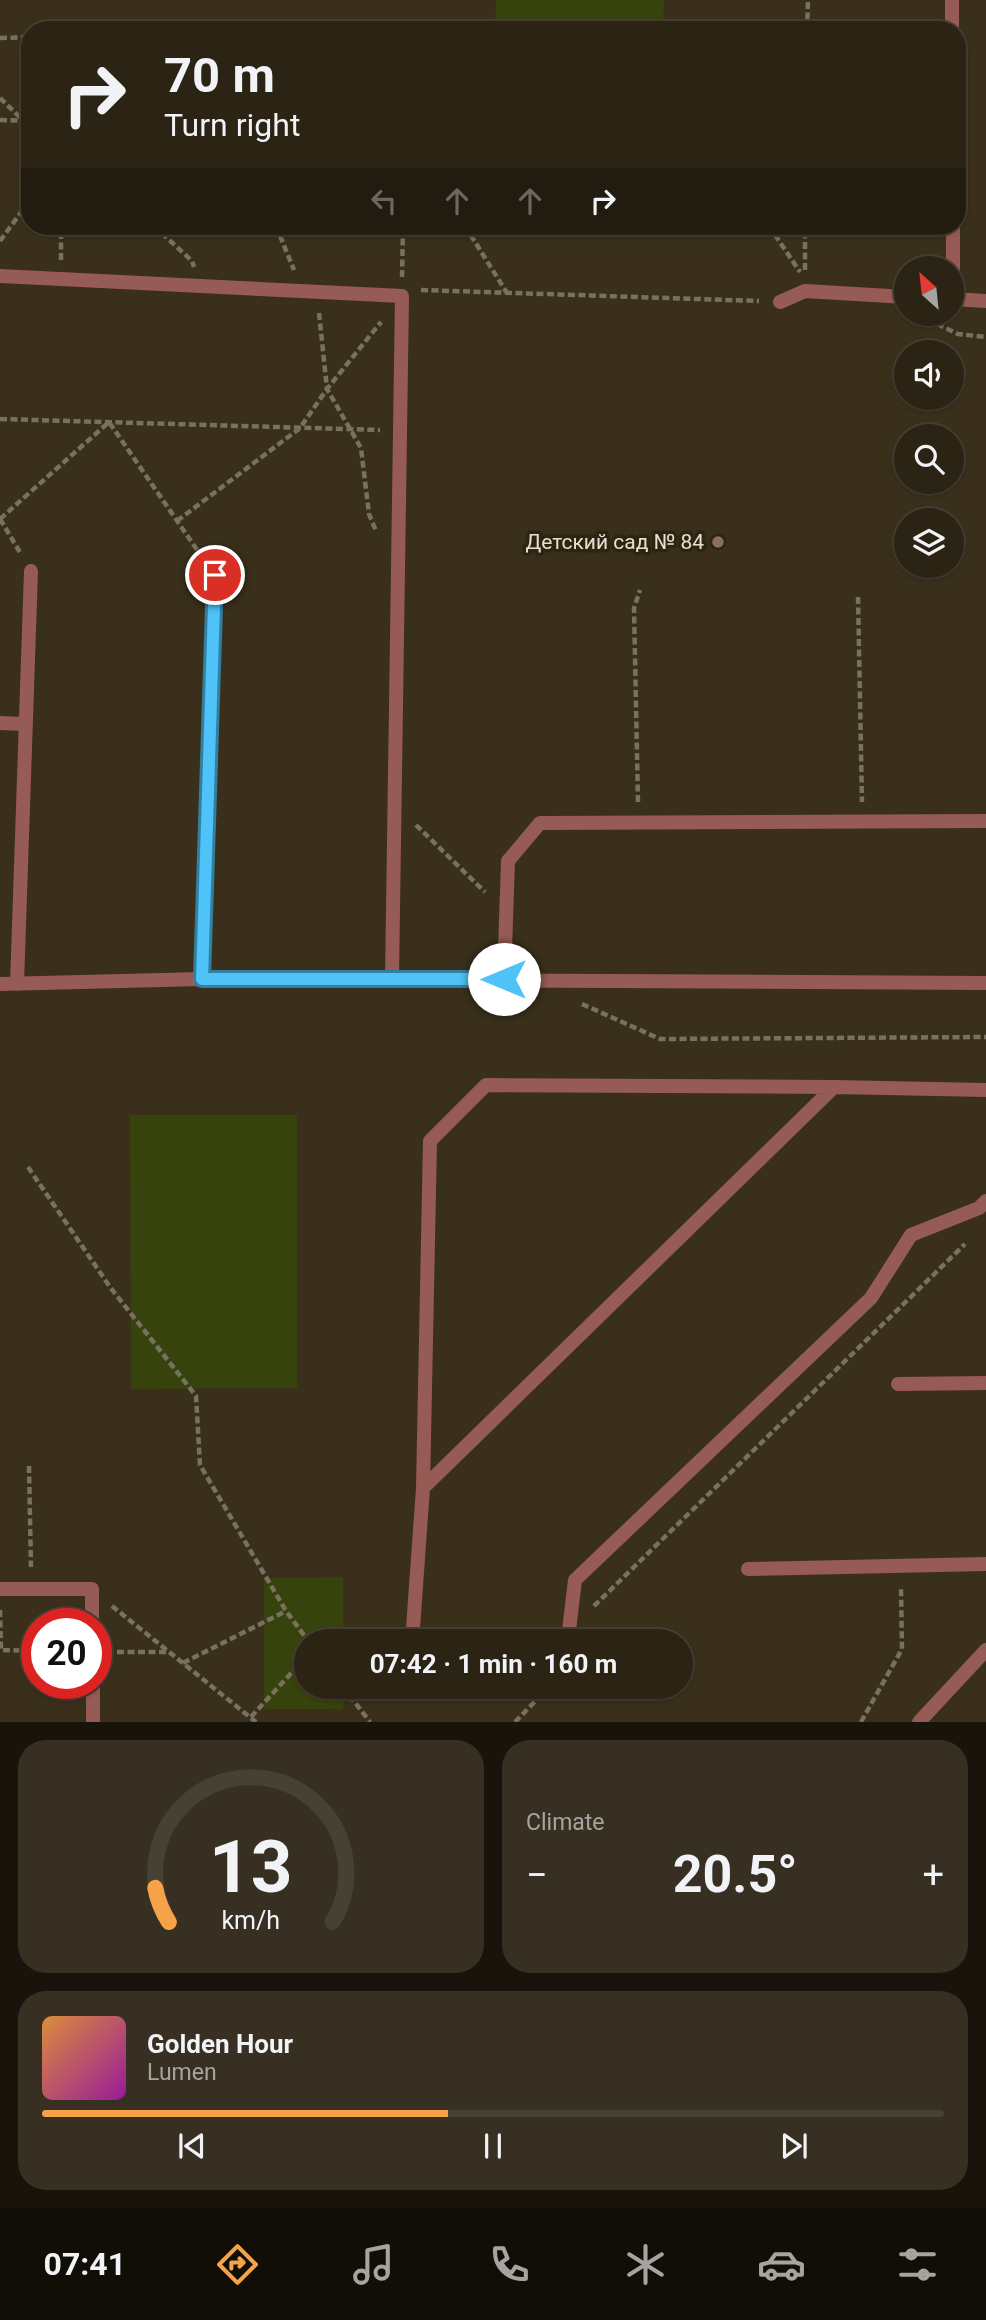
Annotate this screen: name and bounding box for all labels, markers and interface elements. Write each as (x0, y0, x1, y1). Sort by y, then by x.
text: 70 m (164, 47, 275, 104)
icon: right (49, 49, 140, 140)
text: Turn right (164, 106, 300, 144)
icon: left (365, 182, 403, 220)
icon: ahead (438, 182, 476, 220)
icon: ahead (511, 182, 549, 220)
icon: right (584, 182, 622, 220)
north arrow (894, 256, 964, 326)
map controls (894, 256, 964, 578)
button: sound (894, 340, 964, 410)
button: search (894, 424, 964, 494)
button: layers (894, 508, 964, 578)
place label: Детский сад № 84 (525, 530, 704, 554)
marker: Детский сад № 84 (710, 534, 726, 550)
pin (185, 545, 245, 605)
icon: arrive (196, 556, 234, 594)
position arrow (467, 942, 541, 1016)
speed limit sign: 20 (21, 1608, 112, 1699)
text: 07:42 · 1 min · 160 m (370, 1649, 617, 1679)
text: Climate (526, 1809, 605, 1836)
text: 13 (209, 1825, 293, 1911)
text: 20.5° (673, 1844, 798, 1905)
text: − (526, 1853, 548, 1897)
text: + (922, 1853, 944, 1897)
text: km/h (222, 1906, 280, 1935)
text: Golden Hour (147, 2029, 293, 2059)
text: Lumen (147, 2059, 217, 2086)
icon: previous (173, 2127, 211, 2165)
icon: pause (474, 2127, 512, 2165)
icon: next (775, 2127, 813, 2165)
icon: directions (213, 2240, 262, 2289)
icon: music (349, 2240, 398, 2289)
icon: phone (485, 2240, 534, 2289)
icon: climate (621, 2240, 670, 2289)
icon: car (757, 2240, 806, 2289)
icon: filters (893, 2240, 942, 2289)
text: 07:41 (44, 2245, 126, 2283)

